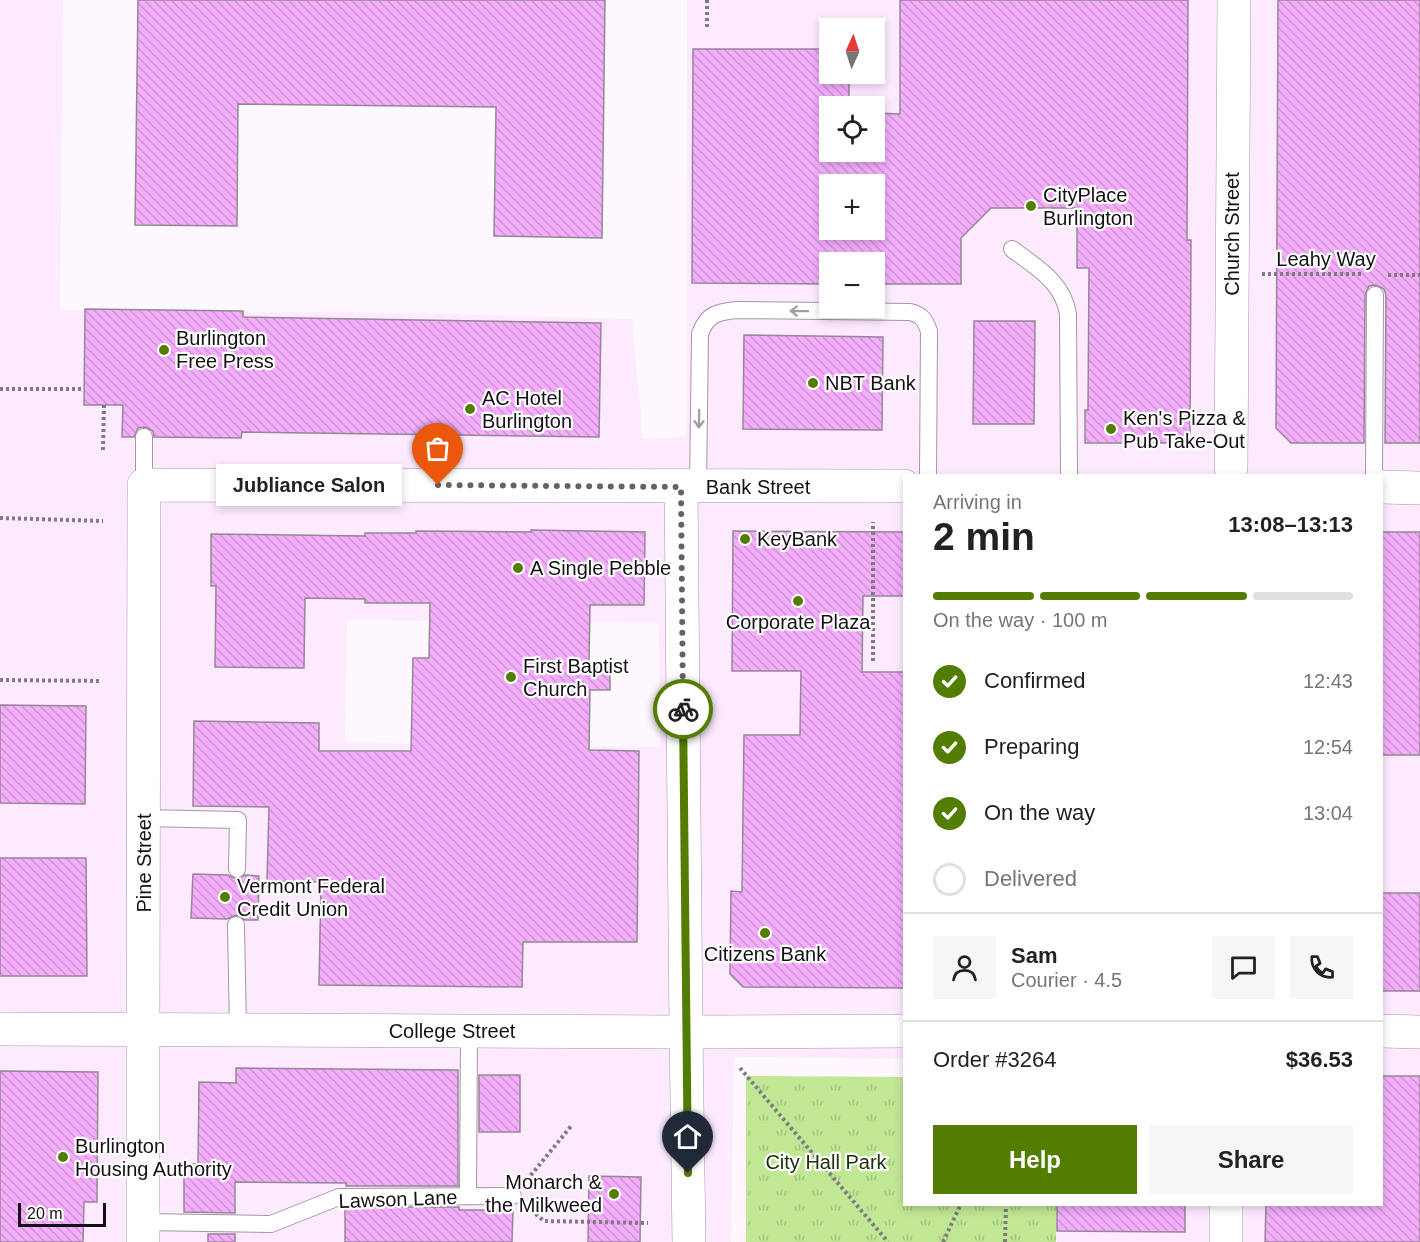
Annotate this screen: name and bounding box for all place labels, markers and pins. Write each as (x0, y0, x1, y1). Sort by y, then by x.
place label: CityPlace Burlington (1043, 184, 1133, 229)
marker: CityPlace Burlington (1024, 199, 1038, 213)
place label: Burlington Free Press (176, 327, 274, 372)
marker: Burlington Free Press (157, 343, 171, 357)
place label: NBT Bank (825, 372, 917, 394)
marker: NBT Bank (806, 376, 820, 390)
place label: AC Hotel Burlington (482, 387, 572, 432)
marker: AC Hotel Burlington (463, 402, 477, 416)
place label: Ken's Pizza & Pub Take-Out (1123, 407, 1246, 452)
marker: Ken's Pizza & Pub Take-Out (1104, 422, 1118, 436)
pin (412, 423, 463, 485)
callout: Jubliance Salon (216, 464, 402, 506)
place label: KeyBank (757, 528, 838, 550)
marker: KeyBank (738, 532, 752, 546)
place label: A Single Pebble (530, 557, 671, 579)
marker: A Single Pebble (511, 561, 525, 575)
marker: Corporate Plaza (791, 594, 805, 608)
place label: Corporate Plaza (726, 611, 871, 633)
place label: First Baptist Church (523, 655, 629, 700)
marker: First Baptist Church (504, 670, 518, 684)
place label: Vermont Federal Credit Union (237, 875, 385, 920)
marker: Vermont Federal Credit Union (218, 890, 232, 904)
marker: Citizens Bank (758, 926, 772, 940)
place label: Citizens Bank (704, 943, 827, 965)
pin (662, 1111, 713, 1173)
place label: Burlington Housing Authority (75, 1135, 232, 1180)
marker: Burlington Housing Authority (56, 1150, 70, 1164)
place label: Monarch & the Milkweed (485, 1171, 603, 1216)
marker: Monarch & the Milkweed (607, 1187, 621, 1201)

